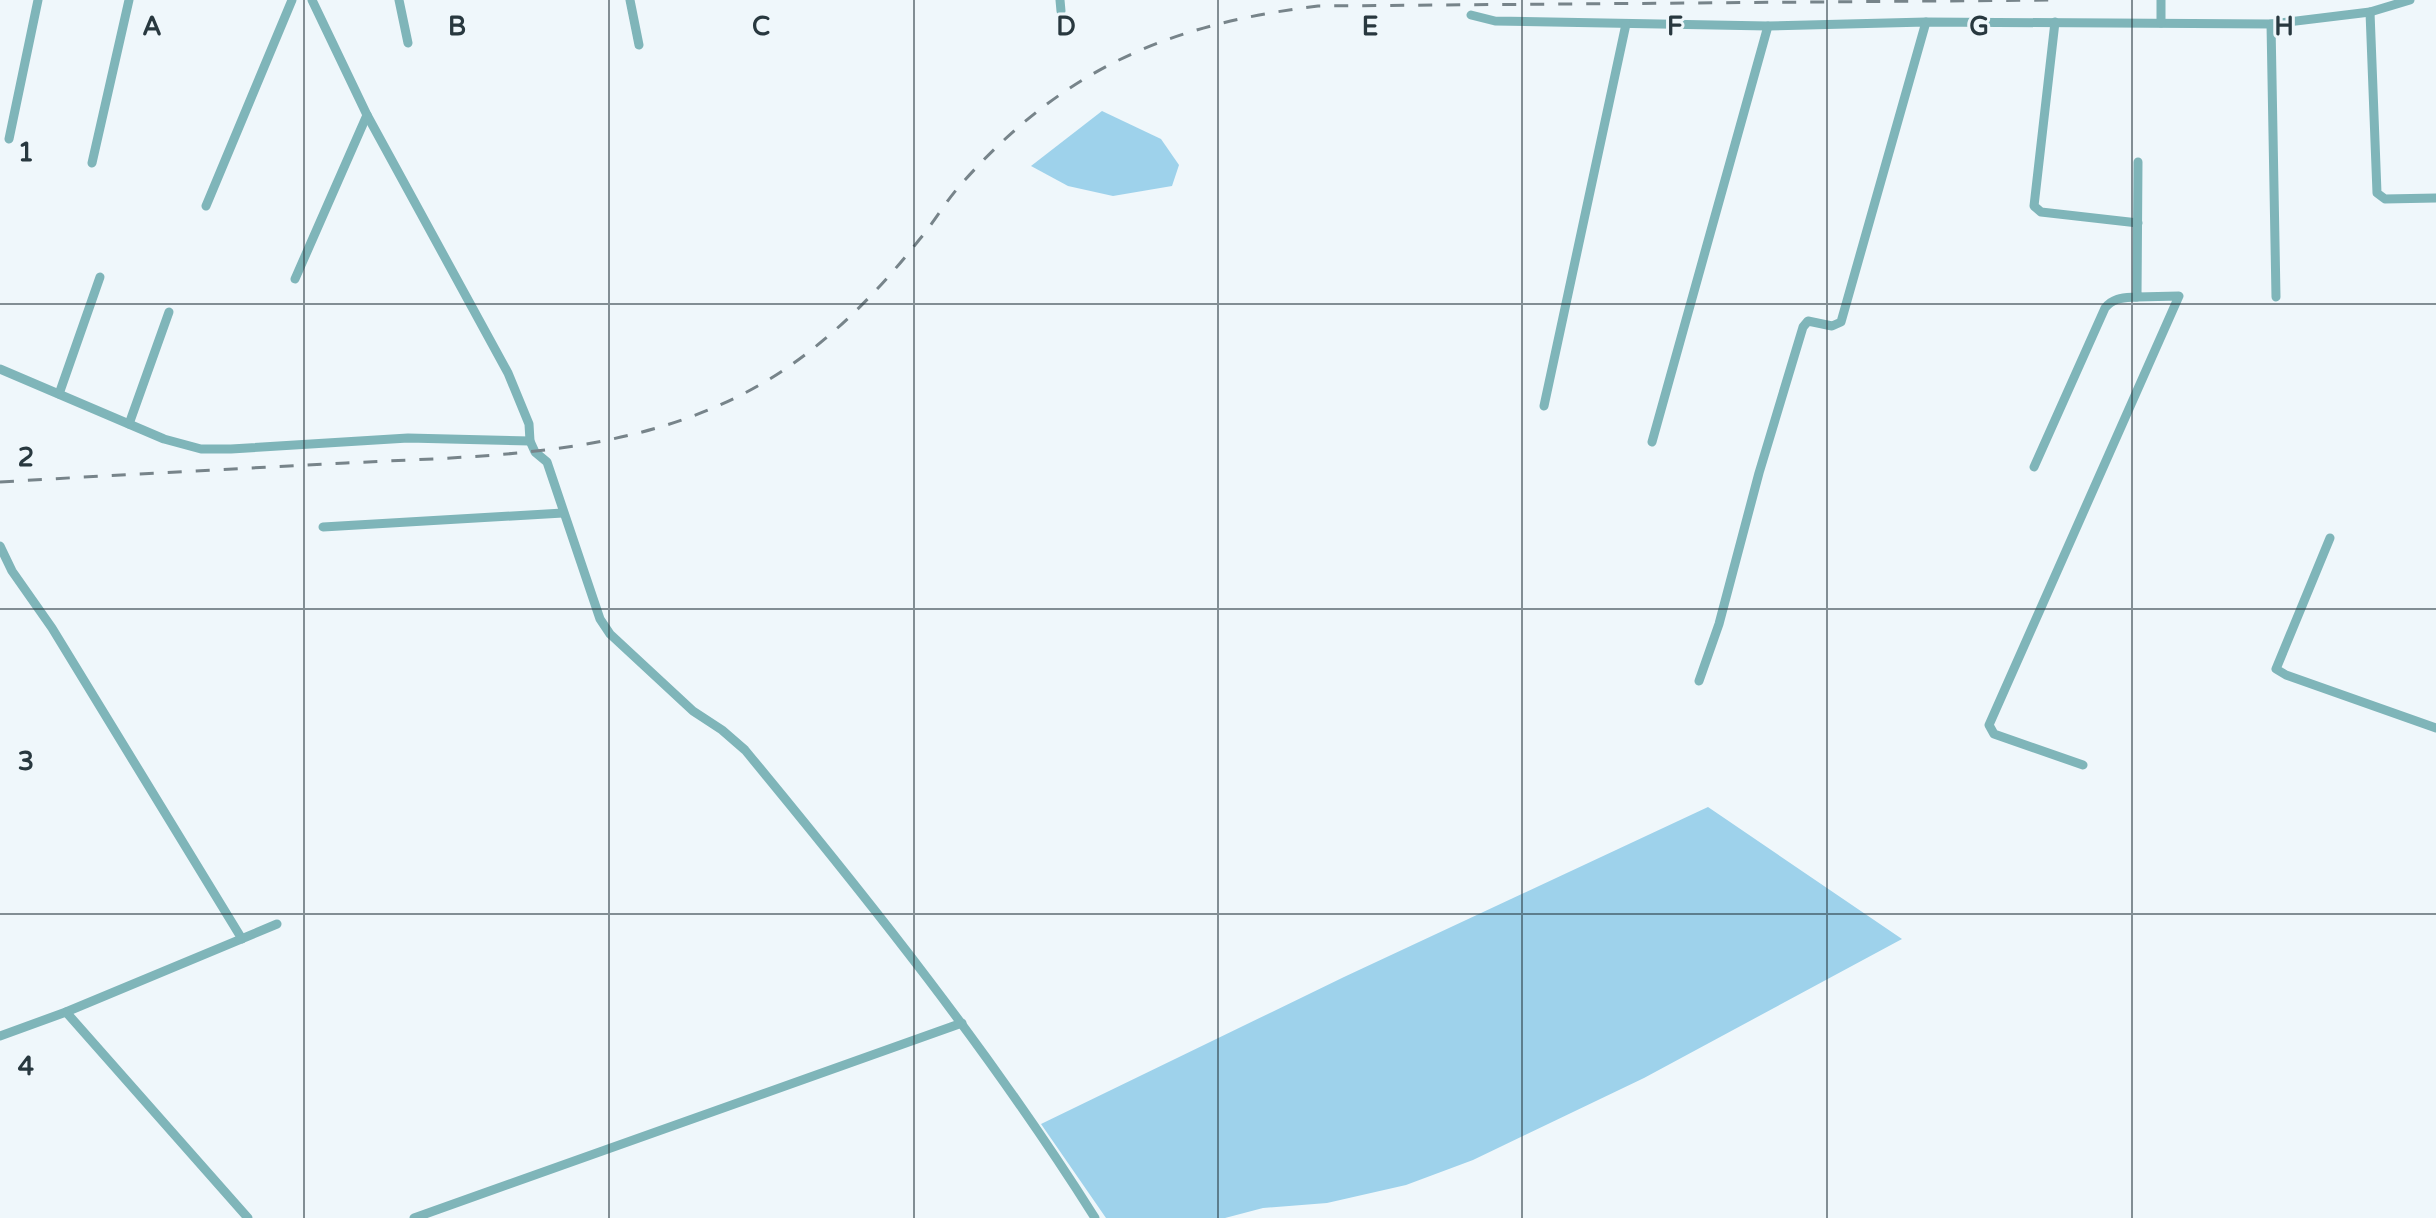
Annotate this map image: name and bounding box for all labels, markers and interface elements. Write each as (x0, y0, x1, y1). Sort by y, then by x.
text: A (142, 11, 162, 42)
text: B (448, 11, 466, 42)
text: C (752, 11, 770, 42)
text: D (1056, 11, 1076, 42)
text: E (1362, 11, 1378, 42)
text: F (1667, 11, 1683, 42)
text: G (1969, 11, 1989, 42)
text: H (2274, 11, 2294, 42)
text: 1 (18, 137, 34, 168)
text: 2 (18, 442, 34, 473)
text: 3 (18, 746, 34, 777)
text: 4 (18, 1051, 34, 1082)

